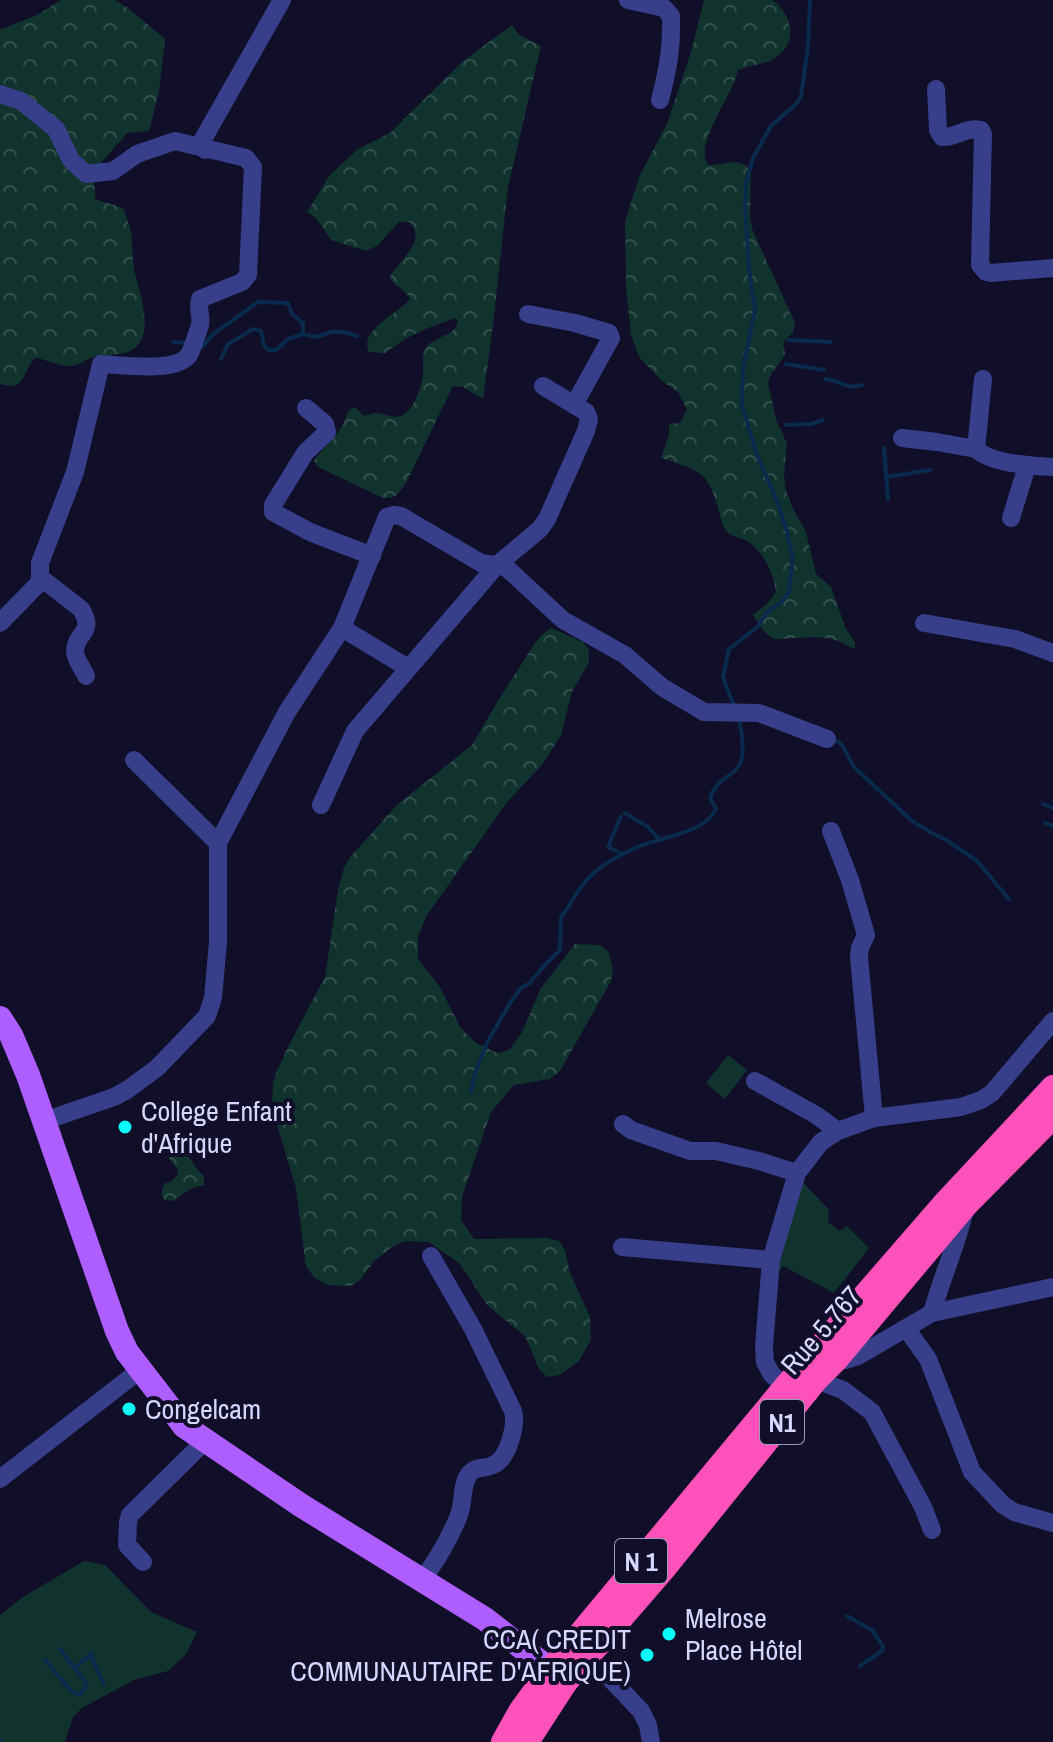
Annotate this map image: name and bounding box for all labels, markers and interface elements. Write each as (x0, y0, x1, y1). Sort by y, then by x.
place label: College Enfant d'Afrique (141, 1092, 292, 1162)
marker: College Enfant d'Afrique (116, 1118, 134, 1136)
street label: Rue 5.767 (772, 1278, 870, 1382)
place label: Congelcam (145, 1390, 261, 1428)
marker: Congelcam (120, 1400, 138, 1418)
road number: N1 (760, 1400, 804, 1444)
road number: N 1 (615, 1539, 667, 1583)
place label: Melrose Place Hôtel (685, 1599, 802, 1669)
place label: CCA( CREDIT COMMUNAUTAIRE D'AFRIQUE) (290, 1620, 631, 1690)
marker: Melrose Place Hôtel (660, 1625, 678, 1643)
marker: CCA( CREDIT COMMUNAUTAIRE D'AFRIQUE) (638, 1646, 656, 1664)

